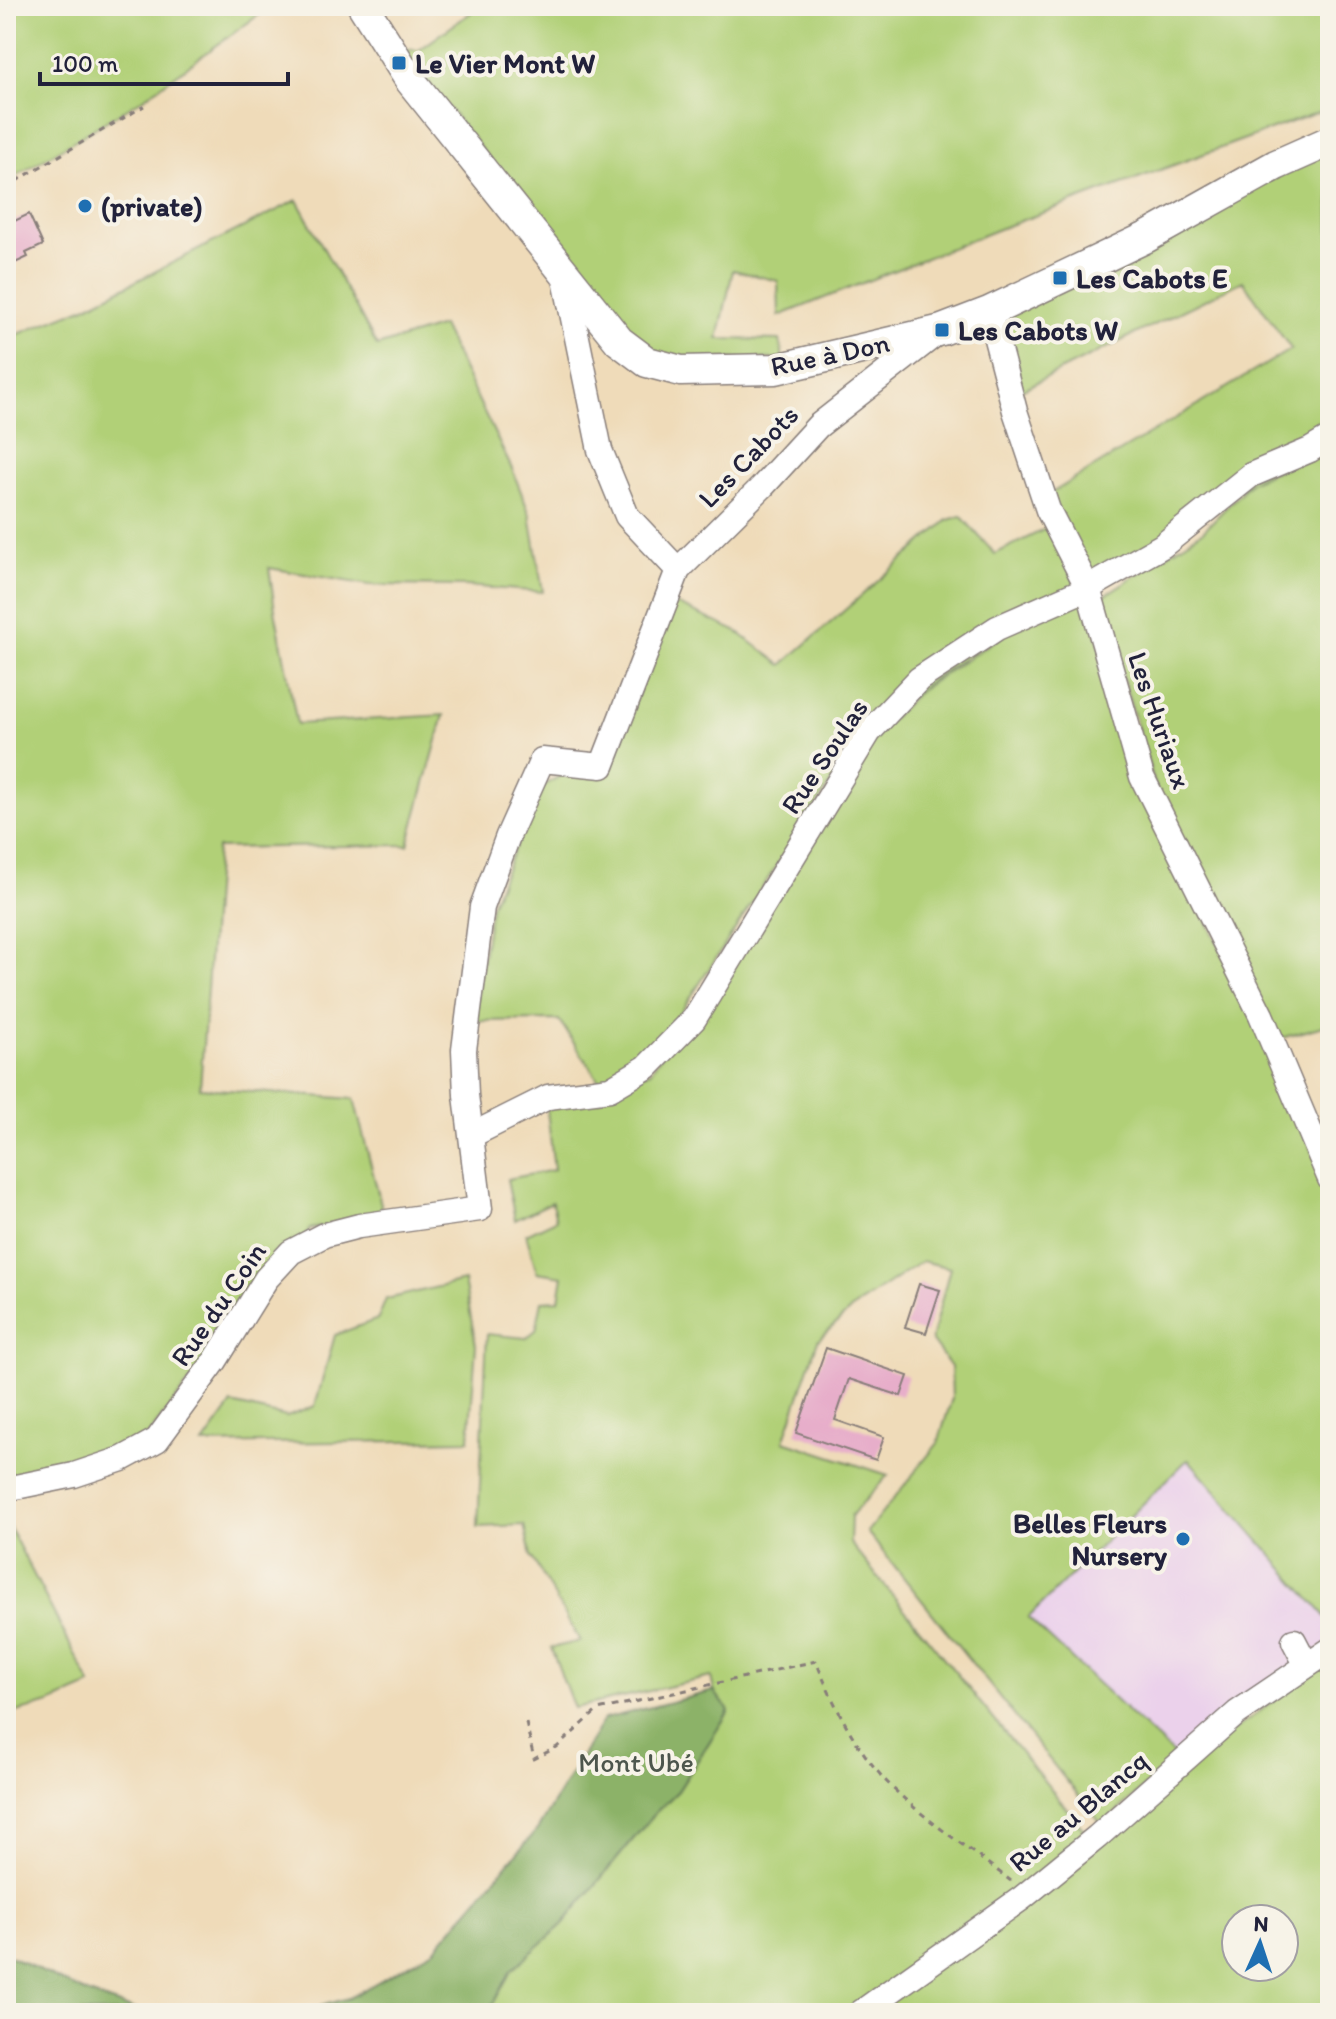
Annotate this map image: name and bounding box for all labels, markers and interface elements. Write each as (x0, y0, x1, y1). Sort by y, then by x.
scale bar (40, 36, 288, 86)
place label: Le Vier Mont W (415, 46, 595, 80)
text: 100 m (52, 49, 118, 78)
marker: Le Vier Mont W (390, 54, 408, 72)
place label: (private) (101, 189, 203, 223)
marker: (private) (76, 197, 94, 215)
place label: Les Cabots E (1076, 261, 1228, 295)
marker: Les Cabots E (1051, 269, 1069, 287)
place label: Les Cabots W (958, 313, 1118, 347)
marker: Les Cabots W (933, 321, 951, 339)
street label: Rue à Don (767, 325, 893, 383)
street label: Les Cabots (691, 398, 805, 514)
street label: Les Huriaux (1121, 647, 1199, 793)
street label: Rue Soulas (773, 692, 875, 820)
street label: Rue du Coin (163, 1235, 273, 1373)
place label: Belles Fleurs Nursery (1013, 1506, 1168, 1572)
marker: Belles Fleurs Nursery (1174, 1530, 1192, 1548)
street label: Rue au Blancq (1002, 1743, 1154, 1879)
park label: Mont Ubé (578, 1745, 694, 1779)
north arrow (1220, 1903, 1300, 1983)
text: N (1253, 1910, 1269, 1937)

